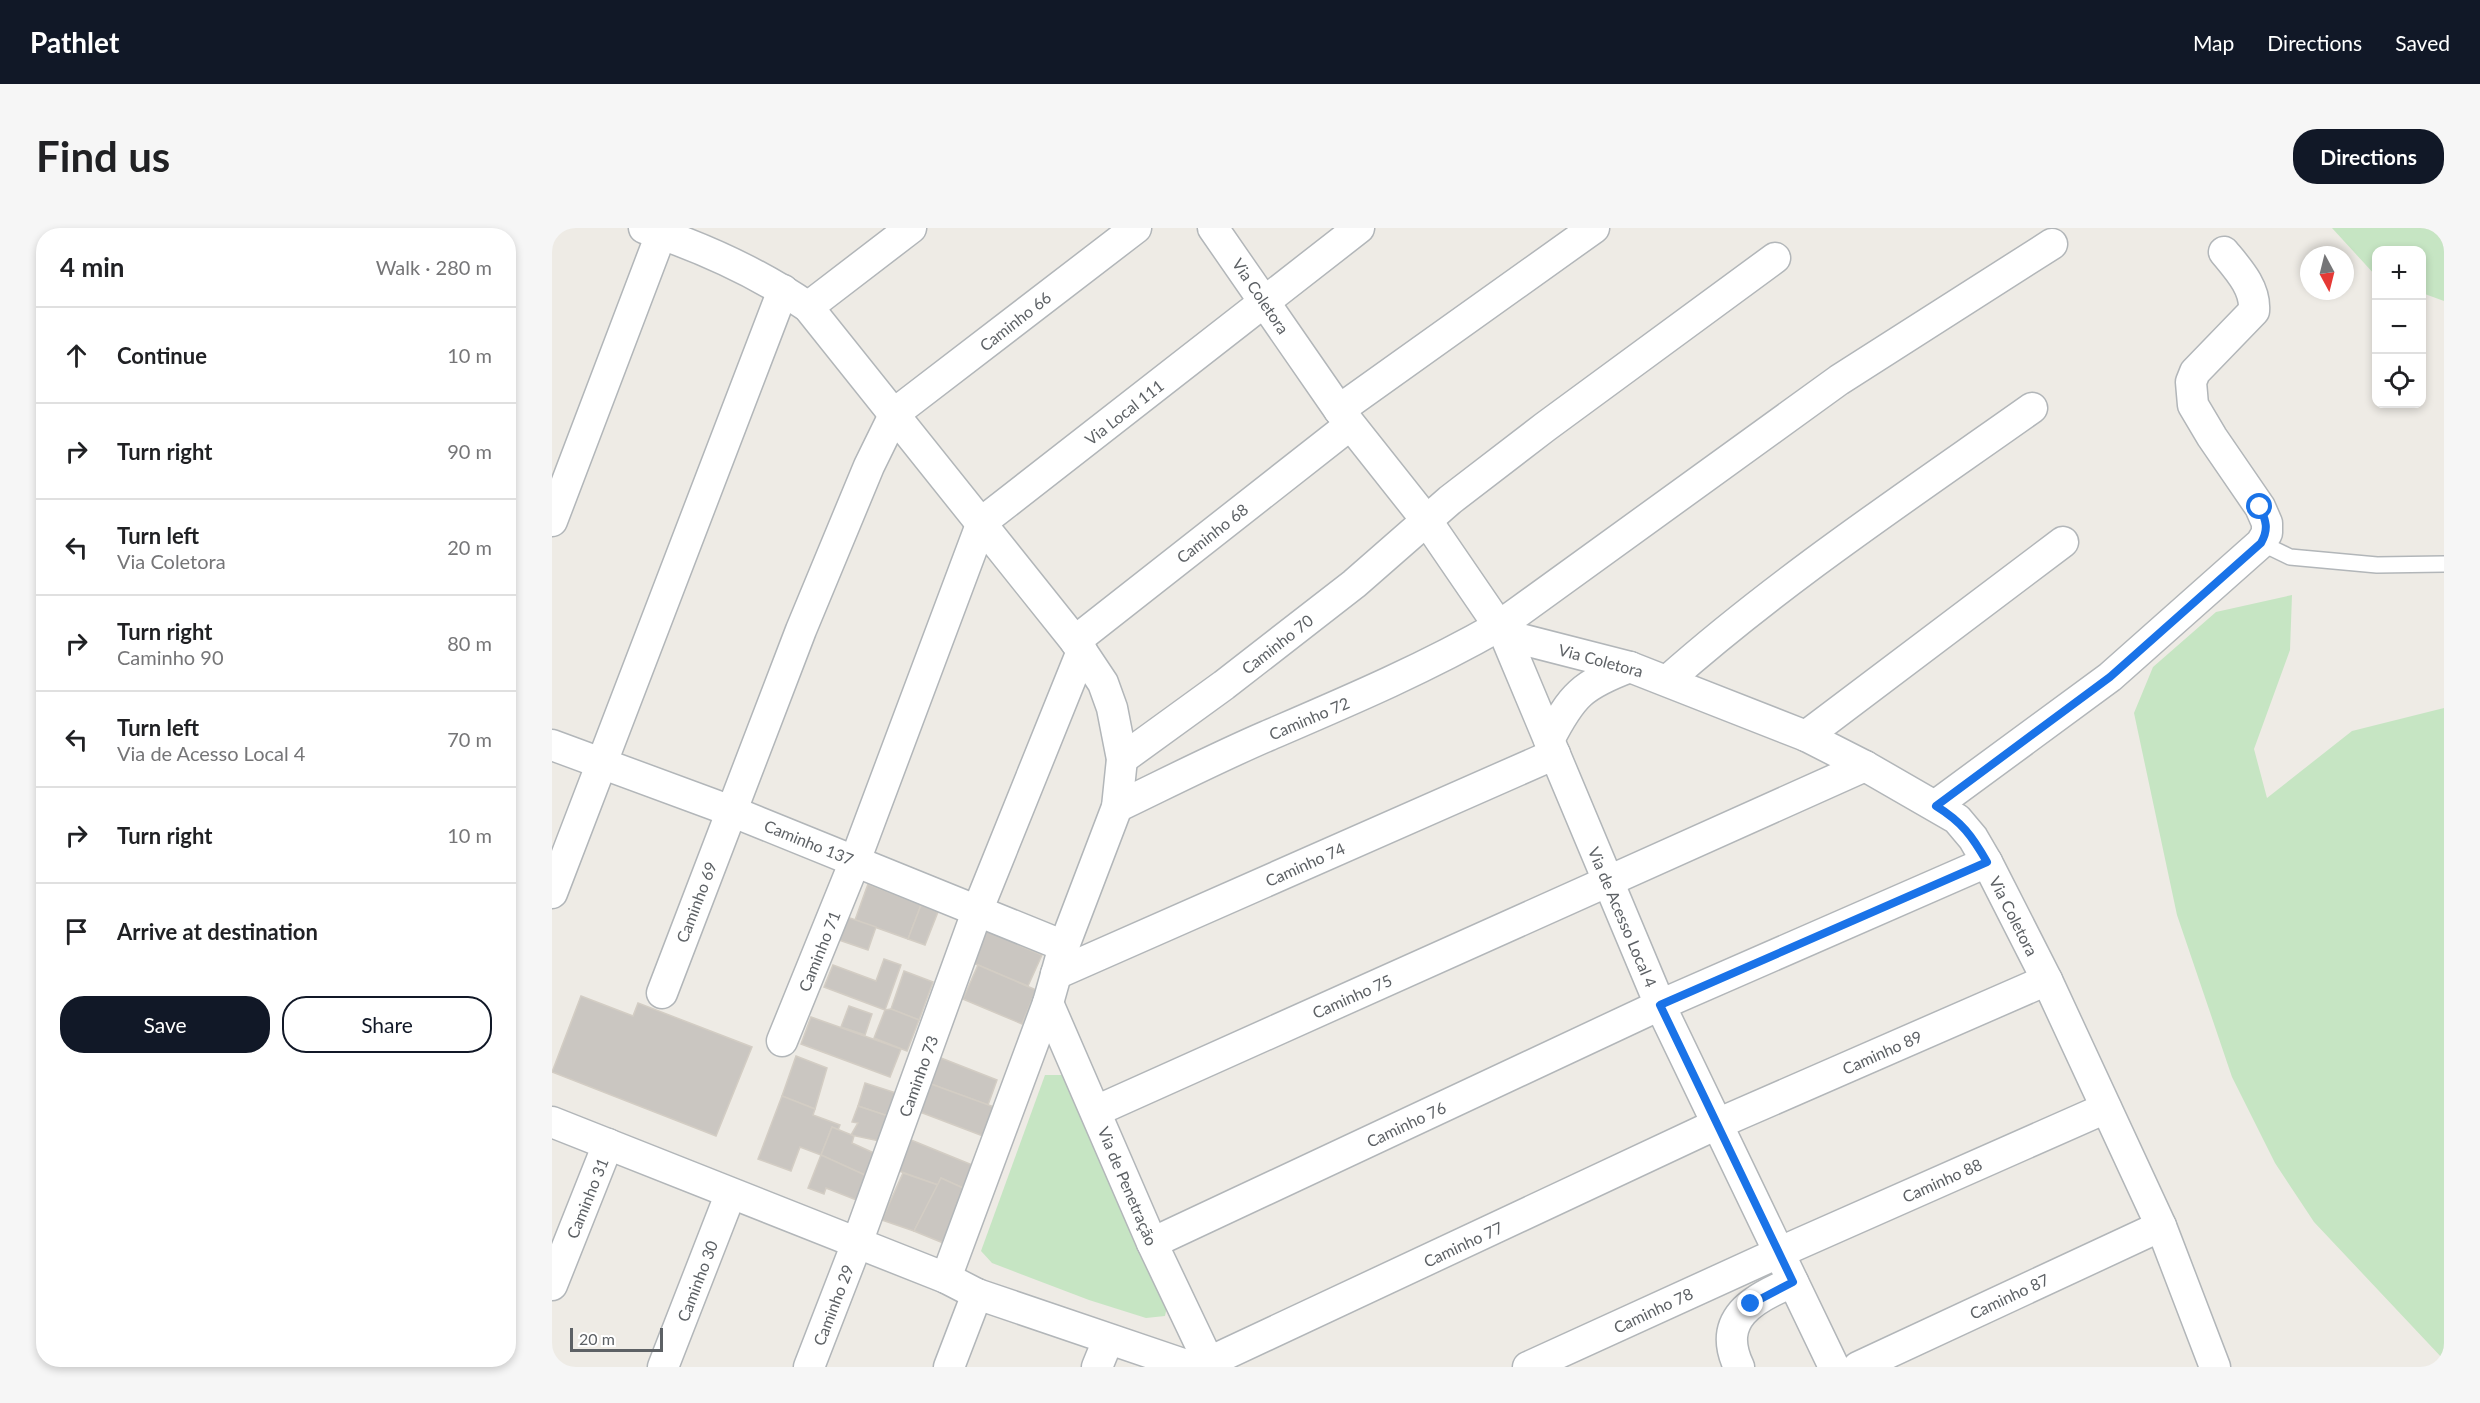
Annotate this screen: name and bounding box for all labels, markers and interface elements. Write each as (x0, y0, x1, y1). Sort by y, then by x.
text: Pathlet (30, 25, 119, 59)
text: Map (2193, 30, 2234, 55)
text: Directions (2267, 30, 2362, 55)
text: Saved (2395, 30, 2450, 55)
button: Directions (2293, 129, 2444, 184)
text: Find us (36, 131, 170, 181)
north arrow (2300, 246, 2354, 300)
map controls (2372, 246, 2426, 408)
button: + (2372, 246, 2426, 300)
text: 4 min (60, 251, 124, 283)
text: Walk · 280 m (376, 255, 492, 279)
street label: Via Coletora (1229, 255, 1293, 337)
street label: Caminho 66 (976, 287, 1054, 355)
button: − (2372, 300, 2426, 354)
icon: ahead (60, 339, 93, 372)
text: Continue (117, 342, 207, 369)
text: 10 m (447, 343, 492, 367)
button: locate (2372, 354, 2426, 408)
street label: Via Local 111 (1081, 375, 1167, 449)
icon: right (60, 435, 93, 468)
text: Turn right (117, 438, 212, 465)
text: 90 m (447, 439, 492, 463)
route start (2246, 493, 2272, 519)
street label: Caminho 68 (1173, 499, 1251, 567)
text: Turn left (117, 522, 199, 549)
icon: left (60, 531, 93, 564)
text: 20 m (447, 535, 492, 559)
text: Via Coletora (117, 549, 226, 573)
street label: Caminho 70 (1238, 610, 1316, 678)
text: Turn right (117, 618, 212, 645)
icon: right (60, 627, 93, 660)
text: 80 m (447, 631, 492, 655)
street label: Via Coletora (1557, 640, 1645, 680)
text: Caminho 90 (117, 645, 224, 669)
street label: Caminho 72 (1266, 693, 1352, 743)
text: Turn left (117, 714, 199, 741)
icon: left (60, 723, 93, 756)
text: 70 m (447, 727, 492, 751)
text: Via de Acesso Local 4 (117, 741, 305, 765)
street label: Caminho 137 (762, 815, 856, 869)
icon: right (60, 819, 93, 852)
text: Turn right (117, 822, 212, 849)
text: 10 m (447, 823, 492, 847)
street label: Caminho 74 (1262, 838, 1348, 890)
street label: Via de Acesso Local 4 (1585, 844, 1661, 990)
street label: Caminho 69 (672, 859, 720, 945)
street label: Via Coletora (1986, 873, 2042, 959)
street label: Caminho 71 (794, 908, 844, 994)
icon: arrive (60, 915, 93, 948)
text: Arrive at destination (117, 918, 318, 945)
street label: Caminho 75 (1309, 970, 1395, 1022)
button: Save (60, 996, 270, 1053)
button: Share (282, 996, 492, 1053)
street label: Caminho 89 (1839, 1026, 1925, 1078)
street label: Caminho 73 (894, 1033, 942, 1119)
street label: Caminho 76 (1363, 1097, 1449, 1151)
street label: Via de Penetração (1094, 1124, 1162, 1248)
street label: Caminho 88 (1899, 1154, 1985, 1206)
street label: Caminho 31 (562, 1155, 612, 1241)
street label: Caminho 77 (1420, 1217, 1506, 1271)
street label: Caminho 30 (673, 1238, 721, 1324)
street label: Caminho 29 (809, 1262, 857, 1348)
street label: Caminho 87 (1966, 1269, 2052, 1323)
street label: Caminho 78 (1610, 1283, 1696, 1337)
route end (1737, 1290, 1763, 1316)
scale bar (570, 1325, 663, 1352)
text: 20 m (579, 1329, 615, 1348)

